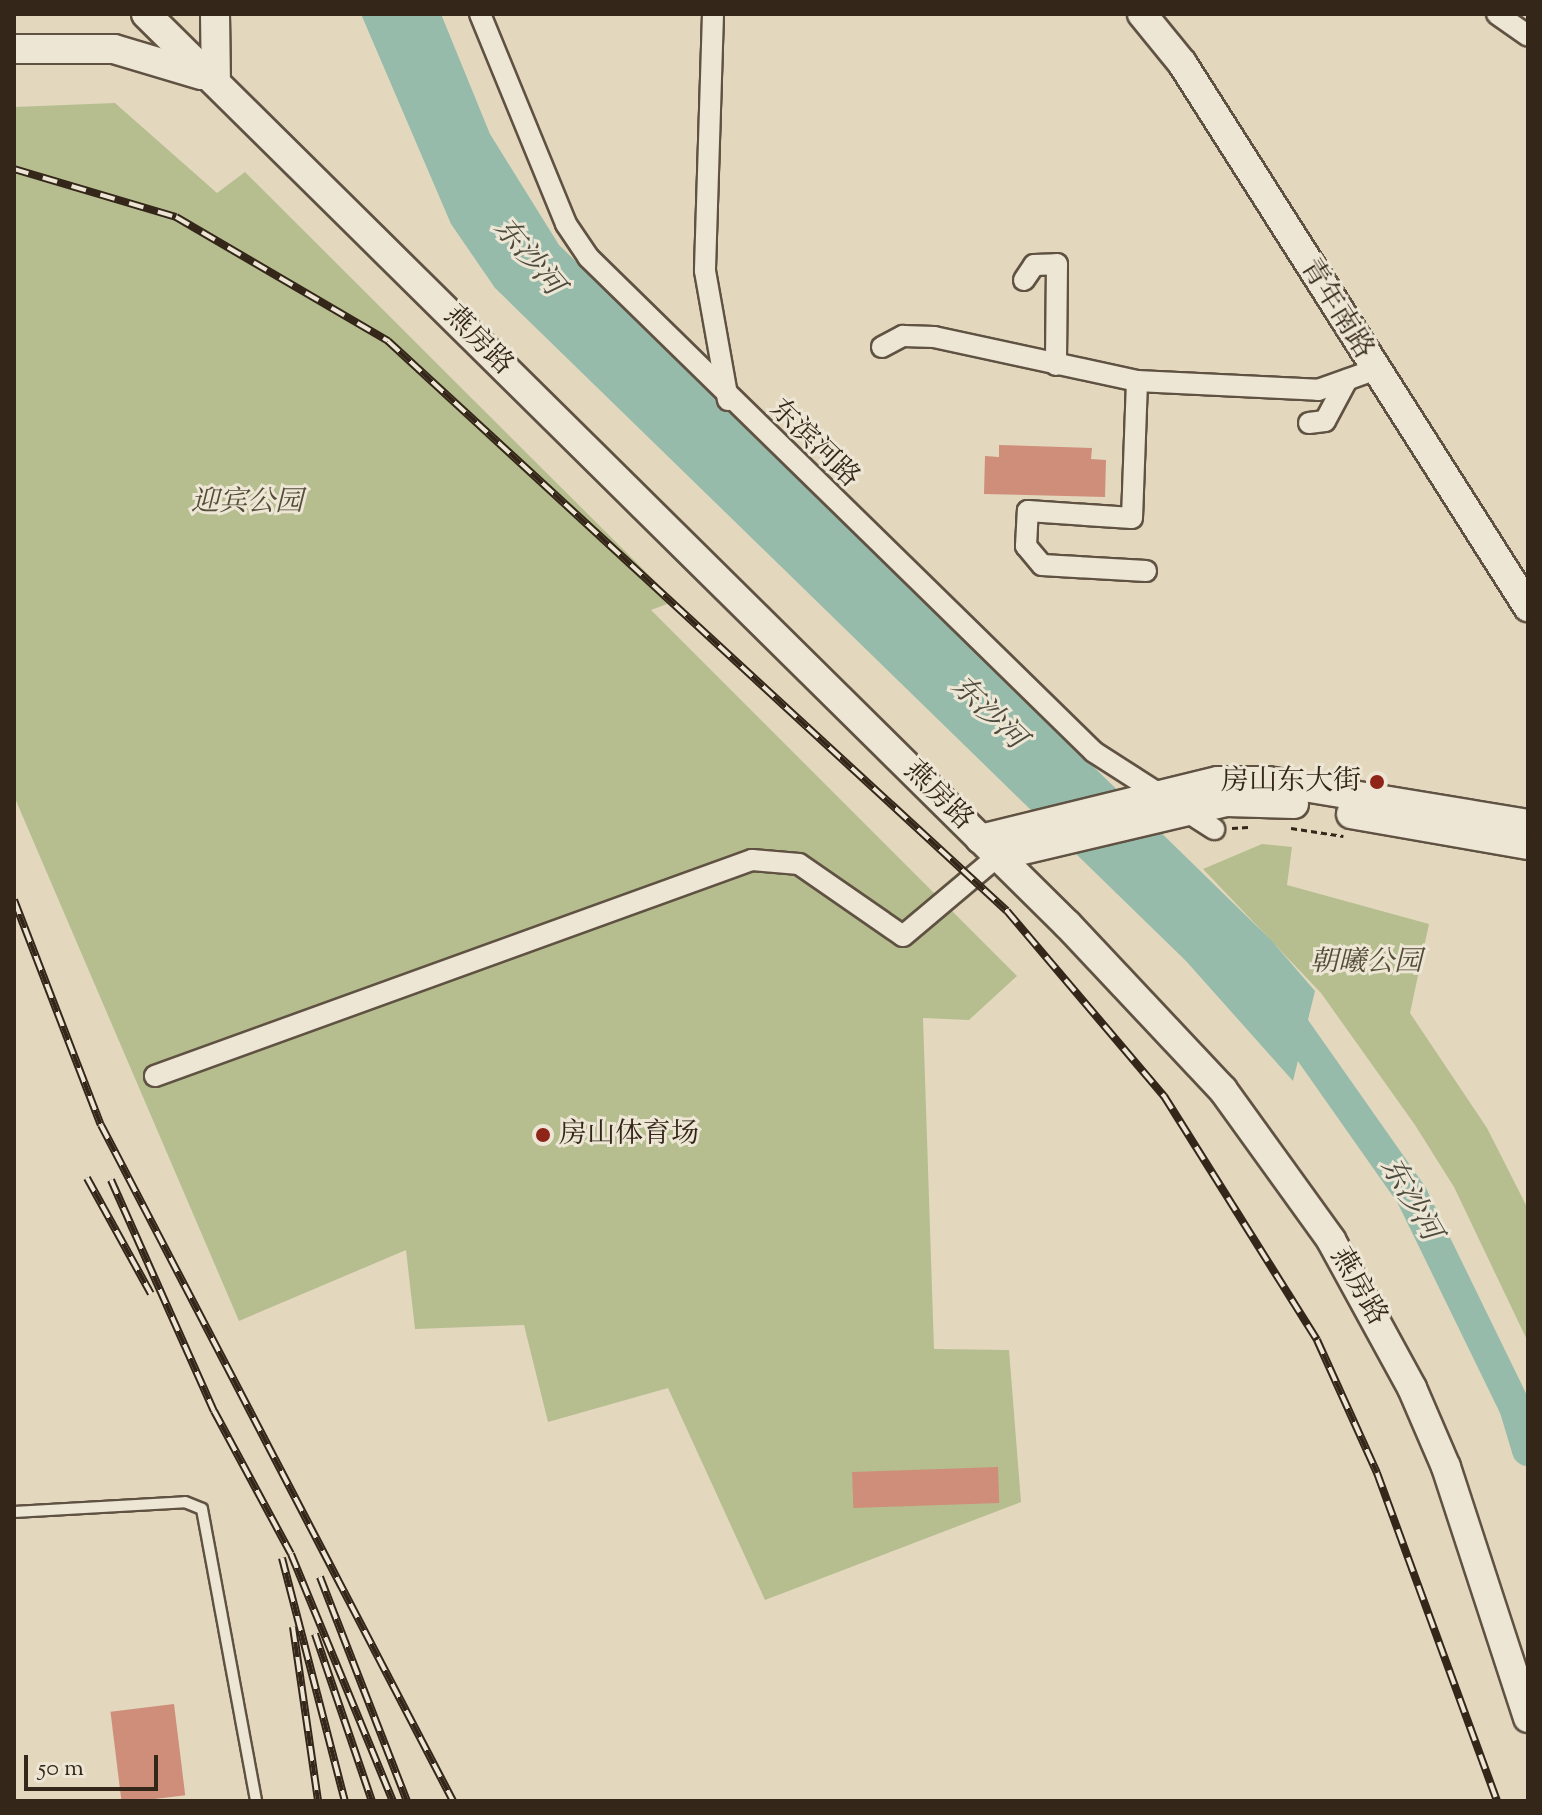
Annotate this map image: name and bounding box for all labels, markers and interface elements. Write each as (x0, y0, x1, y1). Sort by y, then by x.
water label: 东沙河 (484, 212, 570, 304)
street label: 青年南路 (1292, 253, 1380, 365)
street label: 燕房路 (436, 299, 520, 383)
street label: 东滨河路 (762, 393, 866, 495)
park label: 迎宾公园 (191, 486, 303, 520)
water label: 东沙河 (942, 670, 1032, 758)
street label: 燕房路 (896, 754, 980, 838)
place label: 房山东大街 (1221, 765, 1361, 799)
marker: 房山东大街 (1368, 773, 1386, 791)
park label: 朝曦公园 (1310, 946, 1422, 980)
place label: 房山体育场 (559, 1118, 699, 1152)
marker: 房山体育场 (534, 1126, 552, 1144)
water label: 东沙河 (1371, 1152, 1447, 1248)
street label: 燕房路 (1322, 1242, 1394, 1332)
scale bar (28, 1739, 162, 1789)
text: 50 m (38, 1752, 84, 1786)

